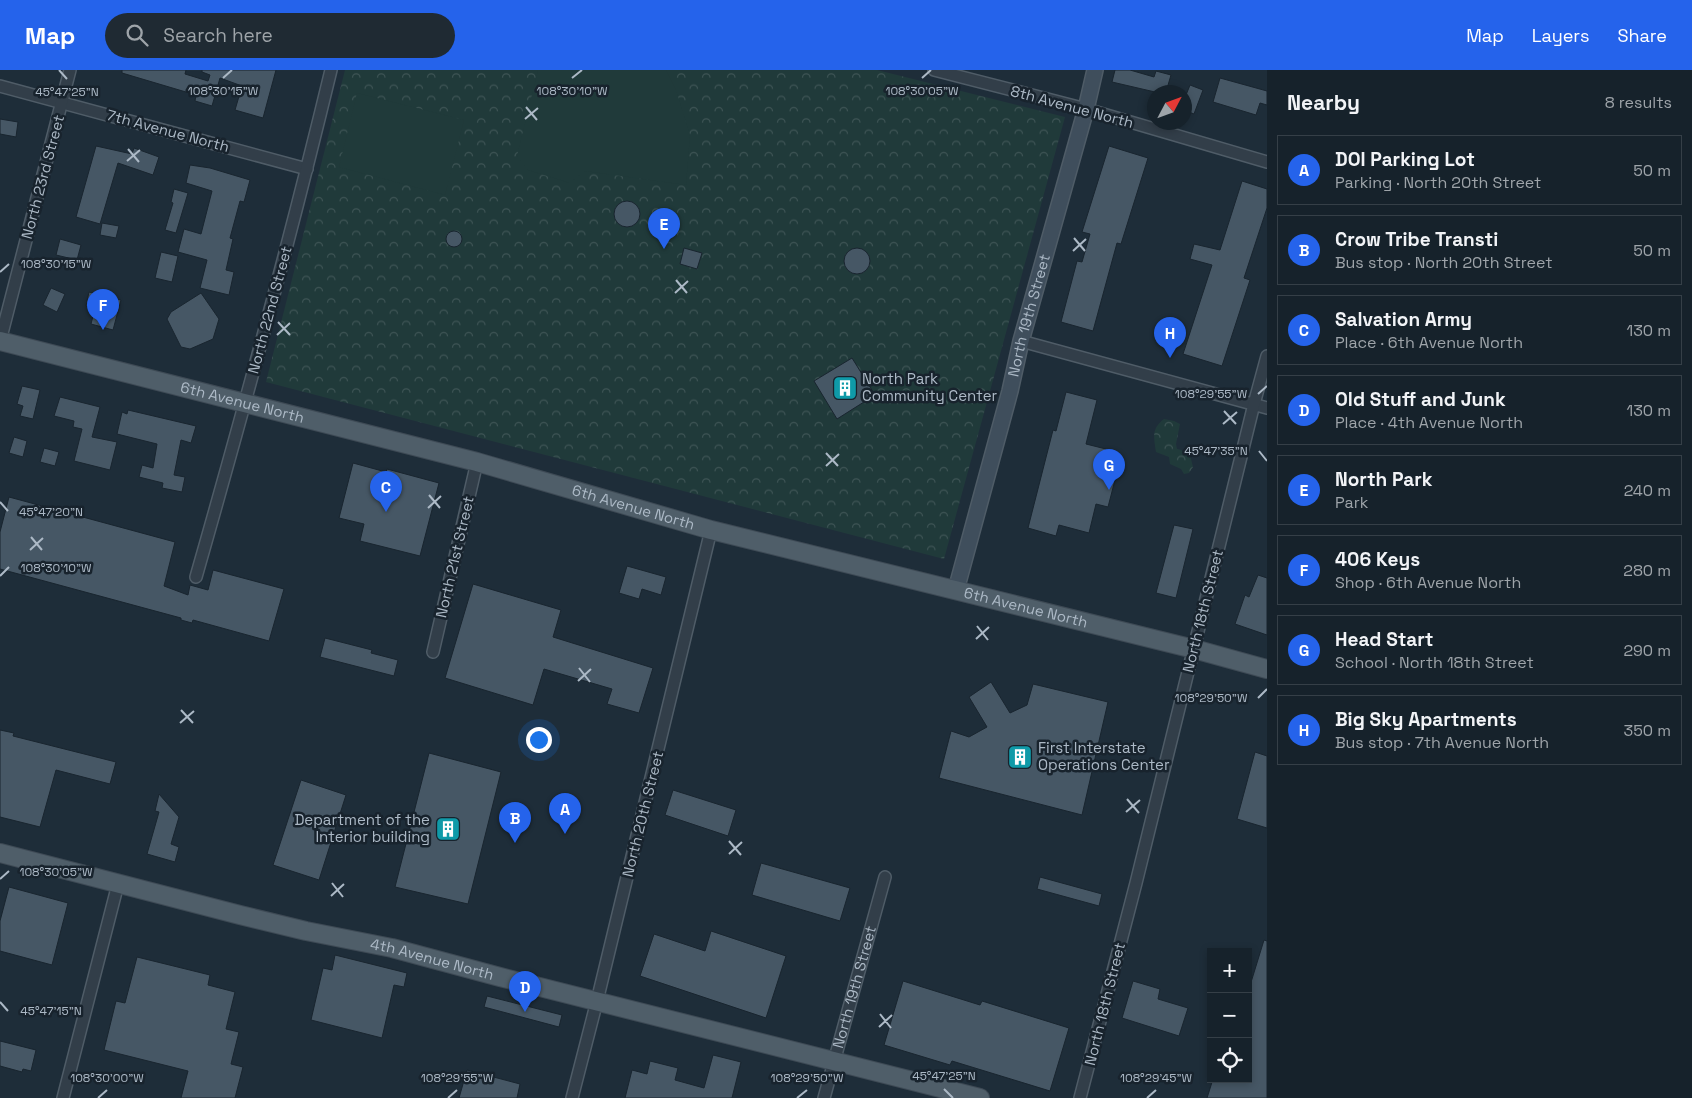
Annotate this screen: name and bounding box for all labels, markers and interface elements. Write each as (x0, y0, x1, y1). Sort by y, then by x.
search box (105, 13, 455, 58)
text: Map (25, 20, 75, 51)
icon: search (123, 21, 151, 49)
text: Search here (163, 23, 273, 48)
text: Map (1466, 24, 1504, 47)
text: Layers (1532, 24, 1589, 47)
text: Share (1617, 24, 1667, 47)
street label: 8th Avenue North (1008, 81, 1136, 132)
text: 108°30'15"W (188, 83, 259, 99)
text: 108°30'10"W (536, 83, 608, 99)
text: 108°30'05"W (885, 83, 959, 99)
text: 45°47'25"N (35, 84, 99, 100)
north arrow (1147, 85, 1192, 130)
text: Nearby (1287, 89, 1360, 116)
text: 8 results (1605, 92, 1672, 113)
street label: 7th Avenue North (105, 105, 231, 156)
street label: North 23rd Street (17, 113, 68, 241)
text: DOI Parking Lot (1335, 147, 1475, 172)
text: A (1299, 160, 1309, 181)
text: 50 m (1633, 160, 1671, 181)
text: Parking · North 20th Street (1335, 172, 1541, 193)
pin: E (648, 208, 680, 249)
text: Crow Tribe Transti (1335, 227, 1498, 252)
text: B (1299, 240, 1309, 261)
text: 50 m (1633, 240, 1671, 261)
street label: North 22nd Street (243, 244, 296, 376)
street label: North 19th Street (1003, 252, 1054, 379)
text: Bus stop · North 20th Street (1335, 252, 1553, 273)
text: 108°30'15"W (21, 256, 92, 272)
pin: F (87, 289, 119, 330)
text: Salvation Army (1335, 307, 1472, 332)
pin: H (1154, 317, 1186, 358)
text: C (1299, 320, 1309, 341)
text: 130 m (1627, 320, 1671, 341)
text: Place · 6th Avenue North (1335, 332, 1523, 353)
place label: North Park Community Center (862, 369, 998, 405)
building icon: North Park Community Center (832, 375, 858, 401)
street label: 6th Avenue North (179, 377, 306, 427)
text: 108°29'55"W (1175, 386, 1248, 402)
text: Old Stuff and Junk (1335, 387, 1506, 412)
text: D (1299, 400, 1309, 421)
text: 130 m (1627, 400, 1671, 421)
text: Place · 4th Avenue North (1335, 412, 1523, 433)
text: 45°47'35"N (1184, 443, 1248, 459)
pin: G (1093, 449, 1125, 490)
text: North Park (1335, 467, 1433, 492)
pin: C (370, 471, 402, 512)
street label: 6th Avenue North (570, 480, 697, 534)
text: E (1300, 480, 1308, 501)
text: 240 m (1624, 480, 1671, 501)
text: Park (1335, 492, 1368, 513)
street label: North 21st Street (431, 494, 478, 620)
text: 45°47'20"N (19, 504, 83, 520)
street label: North 18th Street (1178, 547, 1227, 674)
text: 406 Keys (1335, 547, 1420, 572)
text: 108°30'10"W (20, 560, 92, 576)
text: F (1300, 560, 1308, 581)
text: 280 m (1623, 560, 1671, 581)
text: Shop · 6th Avenue North (1335, 572, 1521, 593)
street label: 6th Avenue North (962, 583, 1090, 631)
text: Head Start (1335, 627, 1434, 652)
text: G (1299, 640, 1309, 661)
text: 290 m (1623, 640, 1671, 661)
text: School · North 18th Street (1335, 652, 1534, 673)
text: 108°29'50"W (1175, 690, 1248, 706)
text: Big Sky Apartments (1335, 707, 1517, 732)
text: H (1299, 720, 1309, 741)
text: 350 m (1624, 720, 1671, 741)
your location (526, 727, 552, 753)
text: Bus stop · 7th Avenue North (1335, 732, 1549, 753)
place label: First Interstate Operations Center (1038, 738, 1170, 774)
building icon: First Interstate Operations Center (1007, 744, 1033, 770)
street label: North 20th Street (618, 749, 667, 879)
pin: A (549, 793, 581, 834)
pin: B (499, 802, 531, 843)
place label: Department of the Interior building (294, 810, 430, 846)
building icon: Department of the Interior building (435, 816, 461, 842)
text: 108°30'05"W (19, 864, 93, 880)
street label: North 19th Street (828, 924, 880, 1050)
street label: 4th Avenue North (369, 934, 496, 984)
street label: North 18th Street (1080, 940, 1129, 1067)
map controls (1207, 948, 1252, 1083)
button: + (1207, 948, 1252, 993)
pin: D (509, 971, 541, 1012)
button: − (1207, 993, 1252, 1038)
text: 45°47'15"N (20, 1003, 82, 1019)
button: locate (1207, 1038, 1252, 1083)
text: 45°47'25"N (912, 1068, 976, 1084)
text: 108°30'00"W (70, 1070, 144, 1086)
text: 108°29'55"W (421, 1070, 494, 1086)
text: 108°29'50"W (771, 1070, 844, 1086)
text: 108°29'45"W (1120, 1070, 1193, 1086)

